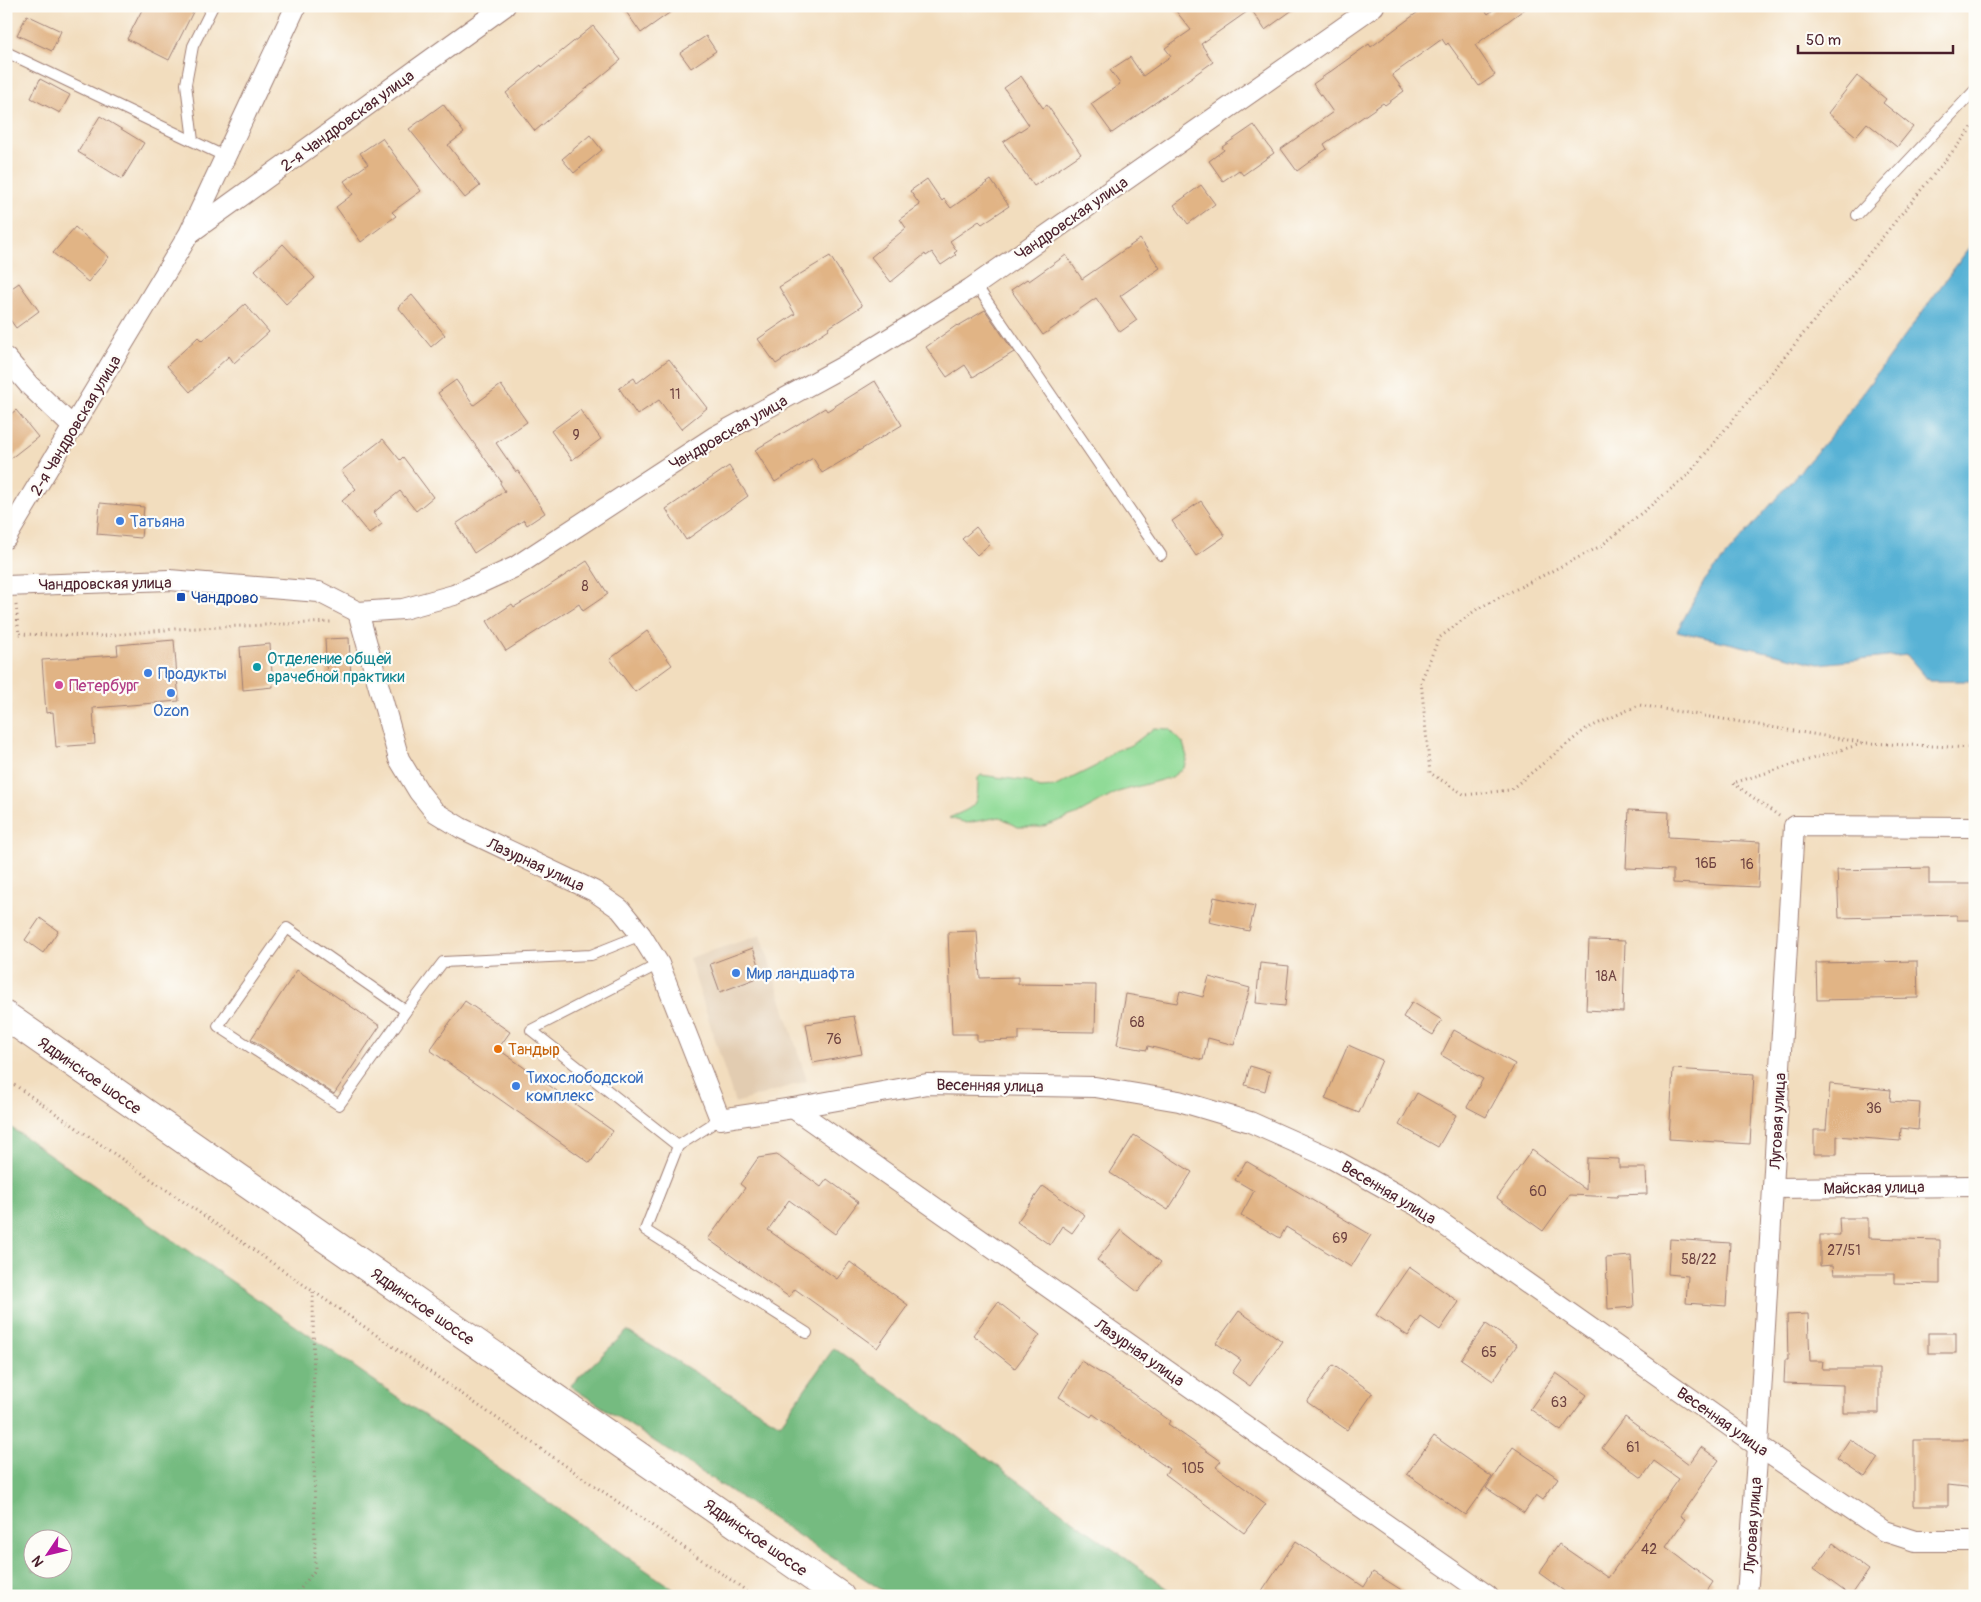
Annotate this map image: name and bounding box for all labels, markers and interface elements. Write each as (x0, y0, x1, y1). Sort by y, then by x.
scale bar (1798, 22, 1954, 54)
text: 50 m (1806, 31, 1841, 50)
street label: 2-я Чандровская улица (277, 66, 418, 176)
street label: Чандровская улица (1011, 172, 1132, 265)
street label: 2-я Чандровская улица (26, 352, 126, 499)
house number: 11 (670, 386, 680, 403)
street label: Чандровская улица (666, 391, 791, 475)
house number: 9 (572, 427, 580, 444)
place label: Татьяна (130, 512, 185, 532)
marker: Татьяна (114, 515, 126, 527)
street label: Чандровская улица (38, 573, 172, 595)
house number: 8 (581, 578, 589, 595)
place label: Чандрово (191, 588, 259, 608)
marker: Чандрово (175, 591, 187, 603)
place label: Отделение общей врачебной практики (267, 649, 405, 687)
marker: Отделение общей врачебной практики (251, 661, 263, 673)
place label: Продукты (158, 664, 227, 684)
marker: Продукты (142, 667, 154, 679)
place label: Петербург (69, 676, 140, 696)
marker: Петербург (53, 679, 65, 691)
marker: Ozon (165, 687, 177, 699)
place label: Ozon (153, 701, 189, 721)
street label: Лазурная улица (483, 833, 588, 896)
house number: 16Б (1695, 855, 1717, 872)
house number: 16 (1740, 856, 1754, 873)
place label: Мир ландшафта (746, 964, 855, 984)
marker: Мир ландшафта (730, 967, 742, 979)
house number: 18А (1595, 968, 1617, 985)
house number: 68 (1129, 1014, 1145, 1031)
house number: 76 (826, 1031, 842, 1048)
street label: Ядринское шоссе (34, 1033, 145, 1119)
place label: Тандыр (508, 1040, 560, 1060)
marker: Тандыр (492, 1043, 504, 1055)
place label: Тихослободской комплекс (526, 1068, 644, 1106)
street label: Луговая улица (1765, 1072, 1791, 1171)
street label: Весенняя улица (936, 1075, 1044, 1097)
marker: Тихослободской комплекс (510, 1080, 522, 1092)
house number: 36 (1866, 1100, 1882, 1117)
street label: Весенняя улица (1337, 1157, 1440, 1229)
street label: Майская улица (1823, 1177, 1925, 1199)
house number: 60 (1529, 1183, 1547, 1200)
house number: 69 (1332, 1230, 1348, 1247)
house number: 27/51 (1827, 1242, 1861, 1259)
house number: 58/22 (1681, 1251, 1717, 1268)
street label: Ядринское шоссе (367, 1264, 478, 1350)
street label: Лазурная улица (1090, 1314, 1188, 1391)
house number: 65 (1481, 1344, 1497, 1361)
street label: Весенняя улица (1673, 1383, 1772, 1461)
house number: 63 (1551, 1394, 1567, 1411)
house number: 61 (1626, 1439, 1640, 1456)
house number: 105 (1182, 1460, 1204, 1477)
street label: Луговая улица (1740, 1476, 1766, 1575)
street label: Ядринское шоссе (700, 1495, 811, 1581)
north arrow (22, 1530, 72, 1580)
house number: 42 (1641, 1541, 1657, 1558)
text: N (28, 1552, 47, 1570)

